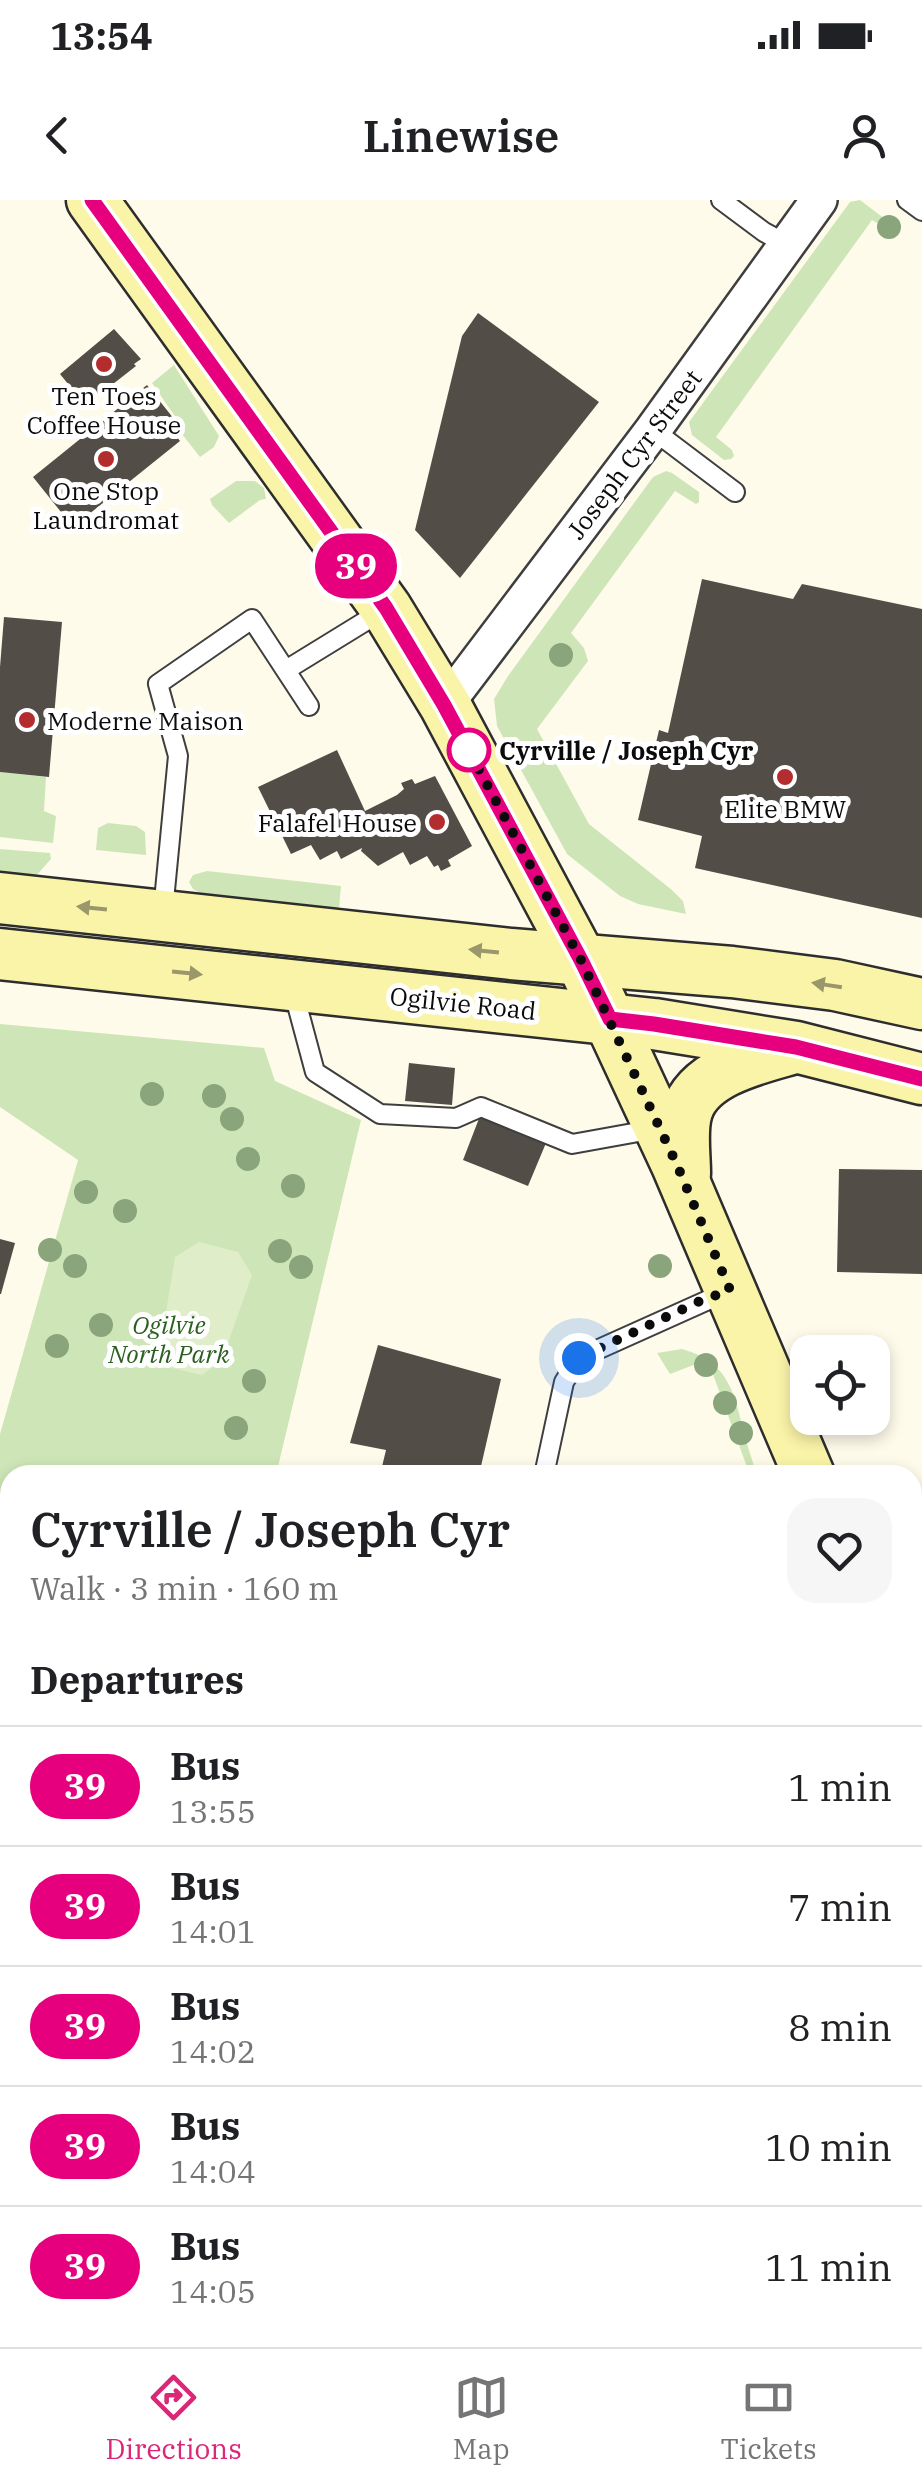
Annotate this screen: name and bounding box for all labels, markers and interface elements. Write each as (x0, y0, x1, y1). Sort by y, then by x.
text: 13:54 (50, 11, 153, 60)
text: Linewise (363, 106, 559, 164)
icon: back (30, 108, 85, 163)
icon: person (837, 108, 892, 163)
marker: Ten Toes Coffee House (93, 353, 115, 375)
street label: Joseph Cyr Street (559, 362, 709, 546)
place label: Ten Toes Coffee House (27, 379, 181, 441)
marker: One Stop Laundromat (95, 448, 117, 470)
place label: One Stop Laundromat (33, 474, 179, 536)
line badge: 39 (311, 534, 401, 598)
text: 39 (335, 543, 377, 589)
place label: Moderne Maison (47, 704, 244, 737)
marker: Moderne Maison (16, 709, 38, 731)
marker: Cyrville / Joseph Cyr (448, 729, 490, 771)
place label: Cyrville / Joseph Cyr (499, 734, 754, 767)
marker: Elite BMW (774, 766, 796, 788)
place label: Elite BMW (724, 792, 846, 825)
place label: Falafel House (258, 806, 417, 839)
marker: Falafel House (426, 811, 448, 833)
one-way arrow (75, 899, 107, 915)
one-way arrow (468, 943, 500, 959)
one-way arrow (171, 966, 203, 982)
one-way arrow (810, 976, 842, 992)
street label: Ogilvie Road (388, 979, 538, 1027)
park label: Ogilvie North Park (108, 1308, 230, 1370)
your location (554, 1333, 604, 1383)
map controls (790, 1335, 890, 1435)
button: locate (790, 1335, 890, 1435)
text: Cyrville / Joseph Cyr (30, 1498, 510, 1560)
button: heart (787, 1498, 892, 1603)
text: Walk · 3 min · 160 m (30, 1567, 338, 1609)
text: Departures (30, 1655, 244, 1704)
text: Bus (170, 1741, 240, 1790)
text: 1 min (788, 1762, 892, 1811)
text: 39 (64, 1763, 106, 1809)
text: 13:55 (170, 1790, 256, 1832)
text: Bus (170, 1861, 240, 1910)
text: 7 min (788, 1882, 892, 1931)
text: 39 (64, 1883, 106, 1929)
text: 14:01 (170, 1910, 256, 1952)
text: Bus (170, 1981, 240, 2030)
text: 8 min (788, 2002, 892, 2051)
text: 39 (64, 2003, 106, 2049)
text: 14:02 (170, 2030, 256, 2072)
text: Bus (170, 2101, 240, 2150)
text: 10 min (765, 2122, 892, 2171)
text: 39 (64, 2123, 106, 2169)
text: 14:04 (170, 2150, 256, 2192)
text: Bus (170, 2221, 240, 2270)
text: 11 min (765, 2242, 892, 2291)
text: 39 (64, 2243, 106, 2289)
text: 14:05 (170, 2270, 256, 2312)
tab: Directions (105, 2370, 242, 2467)
tab: Map (453, 2370, 510, 2467)
tab: Tickets (721, 2370, 817, 2467)

